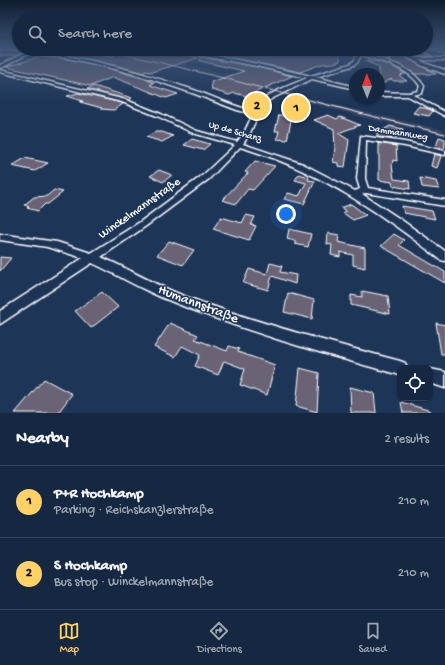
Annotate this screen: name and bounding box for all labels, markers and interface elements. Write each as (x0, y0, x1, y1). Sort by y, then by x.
search box (12, 12, 433, 56)
icon: search (26, 23, 48, 45)
text: Search here (58, 25, 132, 43)
north arrow (349, 68, 385, 104)
pin: 2 (244, 91, 270, 121)
pin: 1 (283, 93, 309, 123)
street label: Up de Schanz (207, 119, 263, 145)
street label: Dammannweg (366, 122, 429, 144)
street label: Winckelmannstraße (96, 175, 184, 243)
your location (276, 204, 296, 224)
street label: Humannstraße (155, 282, 241, 328)
map controls (397, 365, 433, 401)
button: locate (397, 365, 433, 401)
text: Nearby (16, 429, 69, 449)
text: 2 results (384, 432, 429, 447)
text: P+R Hochkamp (54, 485, 144, 503)
text: 1 (26, 494, 32, 509)
text: 210 m (398, 494, 429, 509)
text: Parking · Reichskanzlerstraße (54, 503, 214, 518)
text: S Hochkamp (54, 557, 127, 575)
text: 2 (26, 566, 32, 581)
text: 210 m (398, 566, 429, 581)
text: Bus stop · Winckelmannstraße (54, 575, 213, 590)
tab: Map (58, 620, 80, 656)
tab: Directions (197, 620, 242, 656)
tab: Saved (358, 620, 387, 656)

